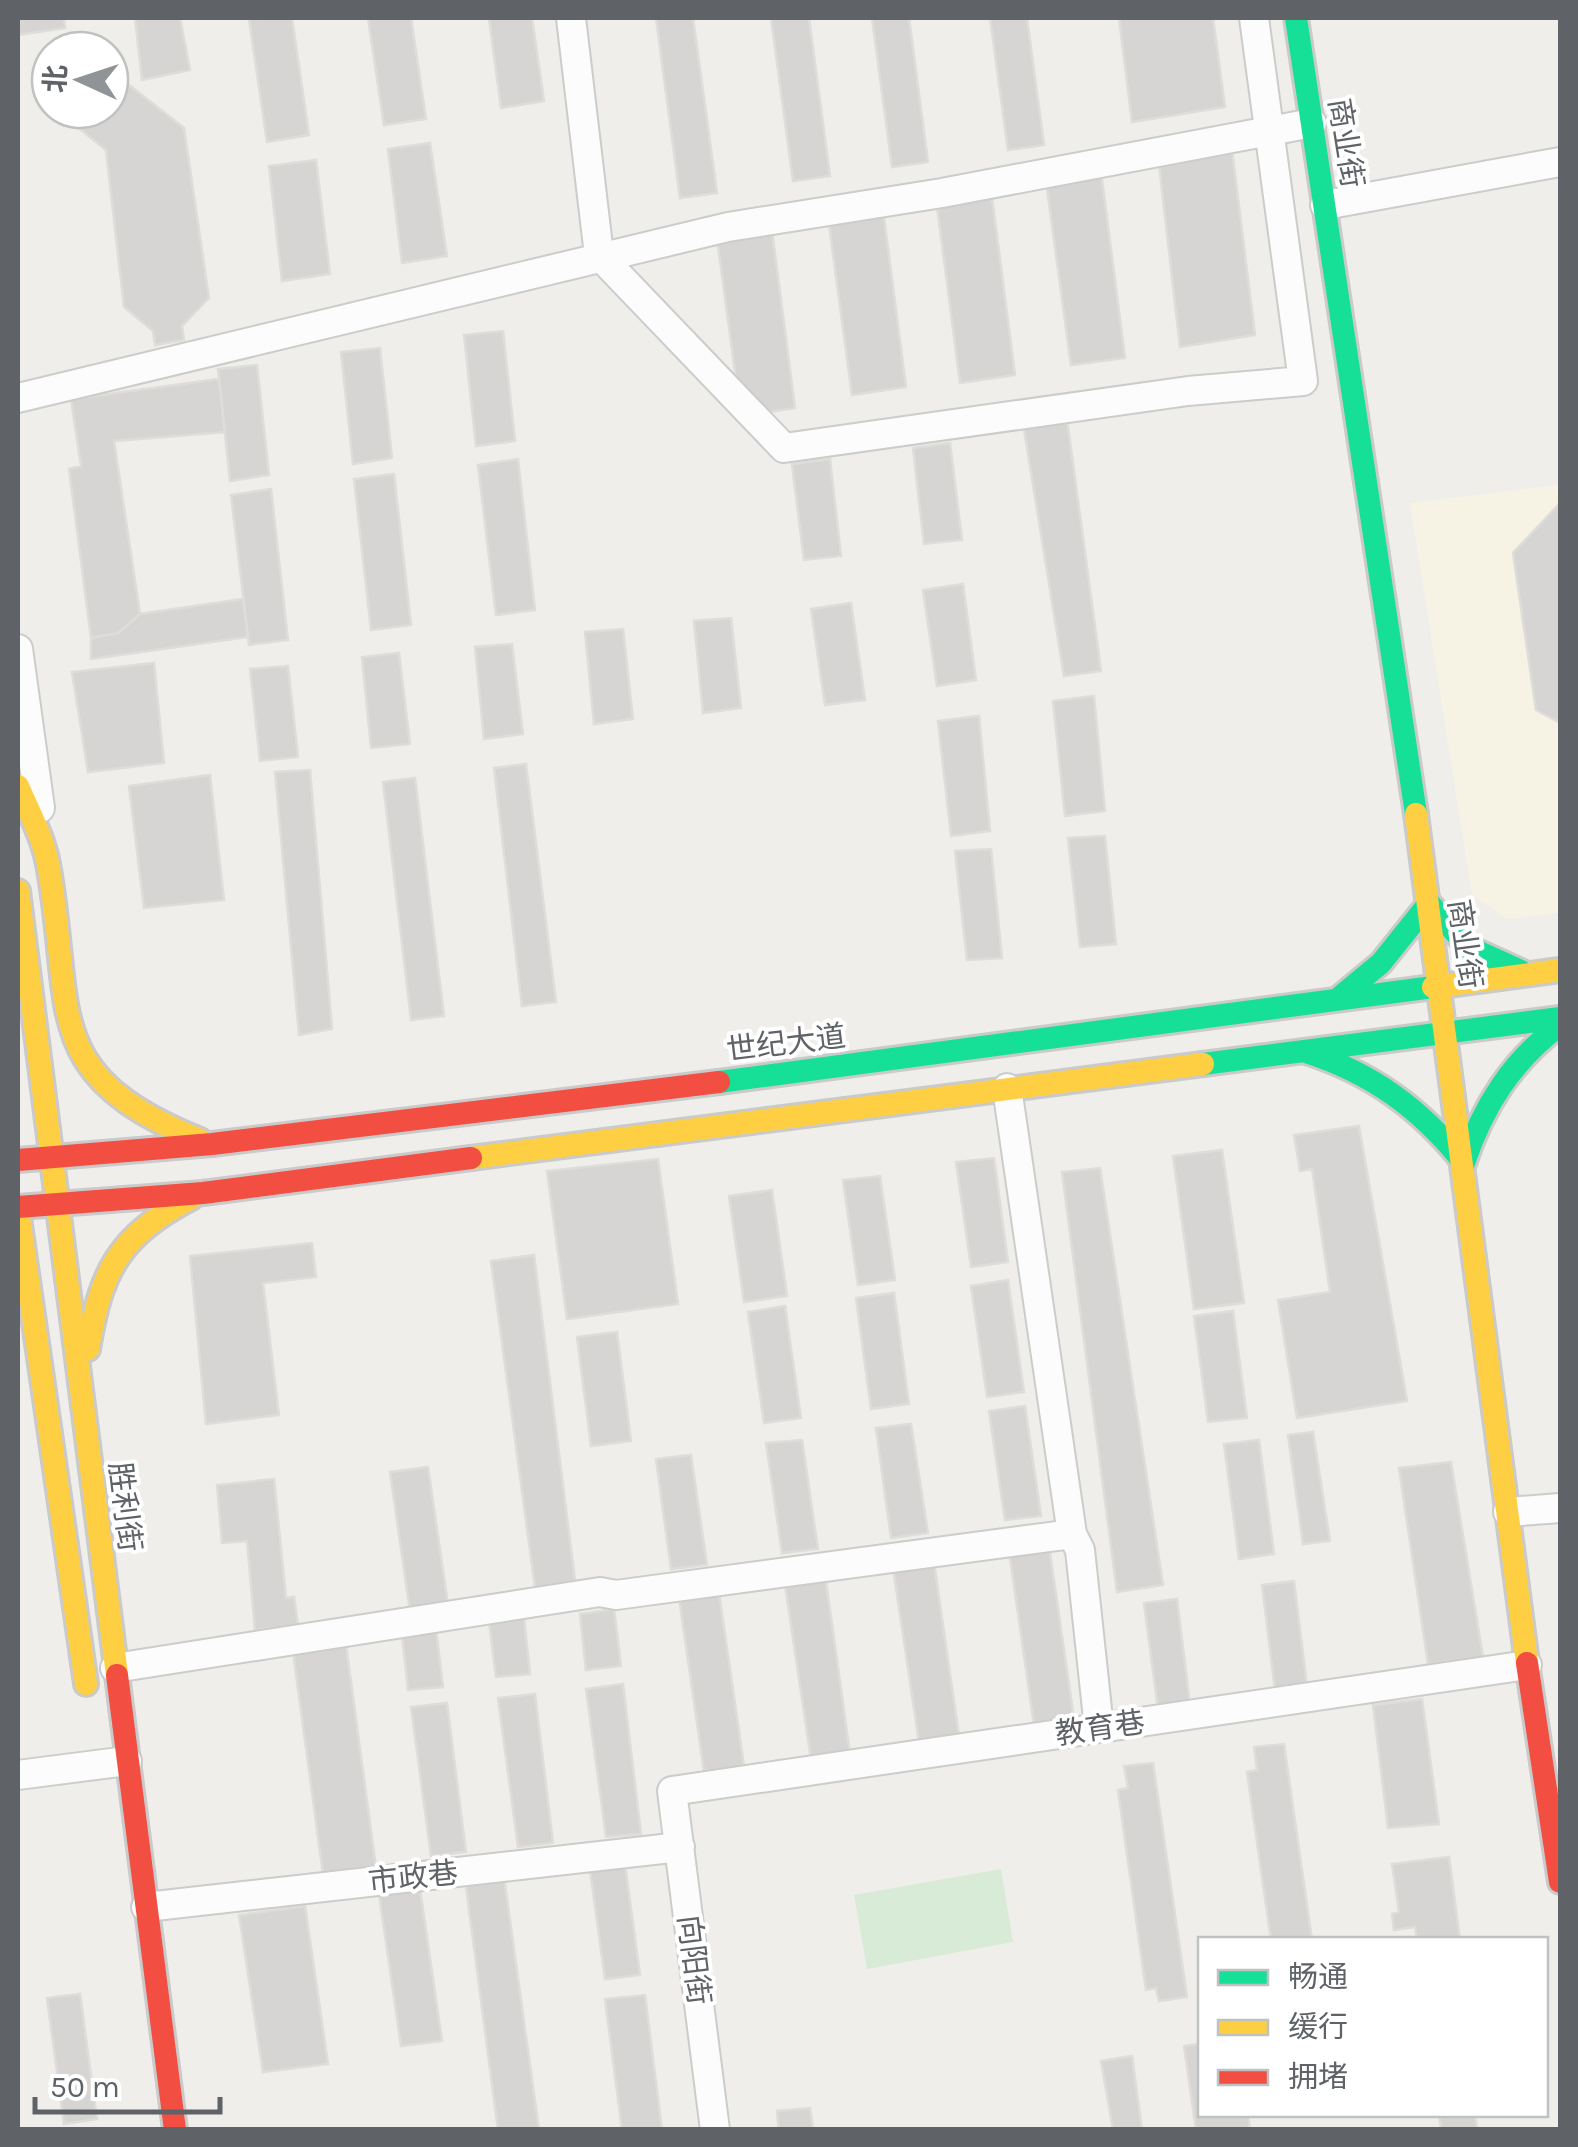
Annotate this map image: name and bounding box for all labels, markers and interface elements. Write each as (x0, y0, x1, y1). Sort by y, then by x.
north arrow (30, 30, 130, 130)
text: 北 (38, 64, 73, 94)
street label: 商业街 (1321, 96, 1371, 190)
street label: 商业街 (1441, 897, 1489, 991)
street label: 世纪大道 (724, 1018, 848, 1068)
street label: 胜利街 (102, 1460, 148, 1554)
street label: 教育巷 (1053, 1704, 1147, 1752)
street label: 市政巷 (366, 1854, 460, 1900)
street label: 向阳街 (671, 1913, 717, 2007)
legend (1198, 1937, 1548, 2117)
text: 畅通 (1288, 1959, 1348, 1995)
text: 缓行 (1288, 2009, 1348, 2045)
scale bar (35, 2052, 220, 2114)
text: 拥堵 (1288, 2059, 1348, 2095)
text: 50 m (50, 2069, 120, 2105)

